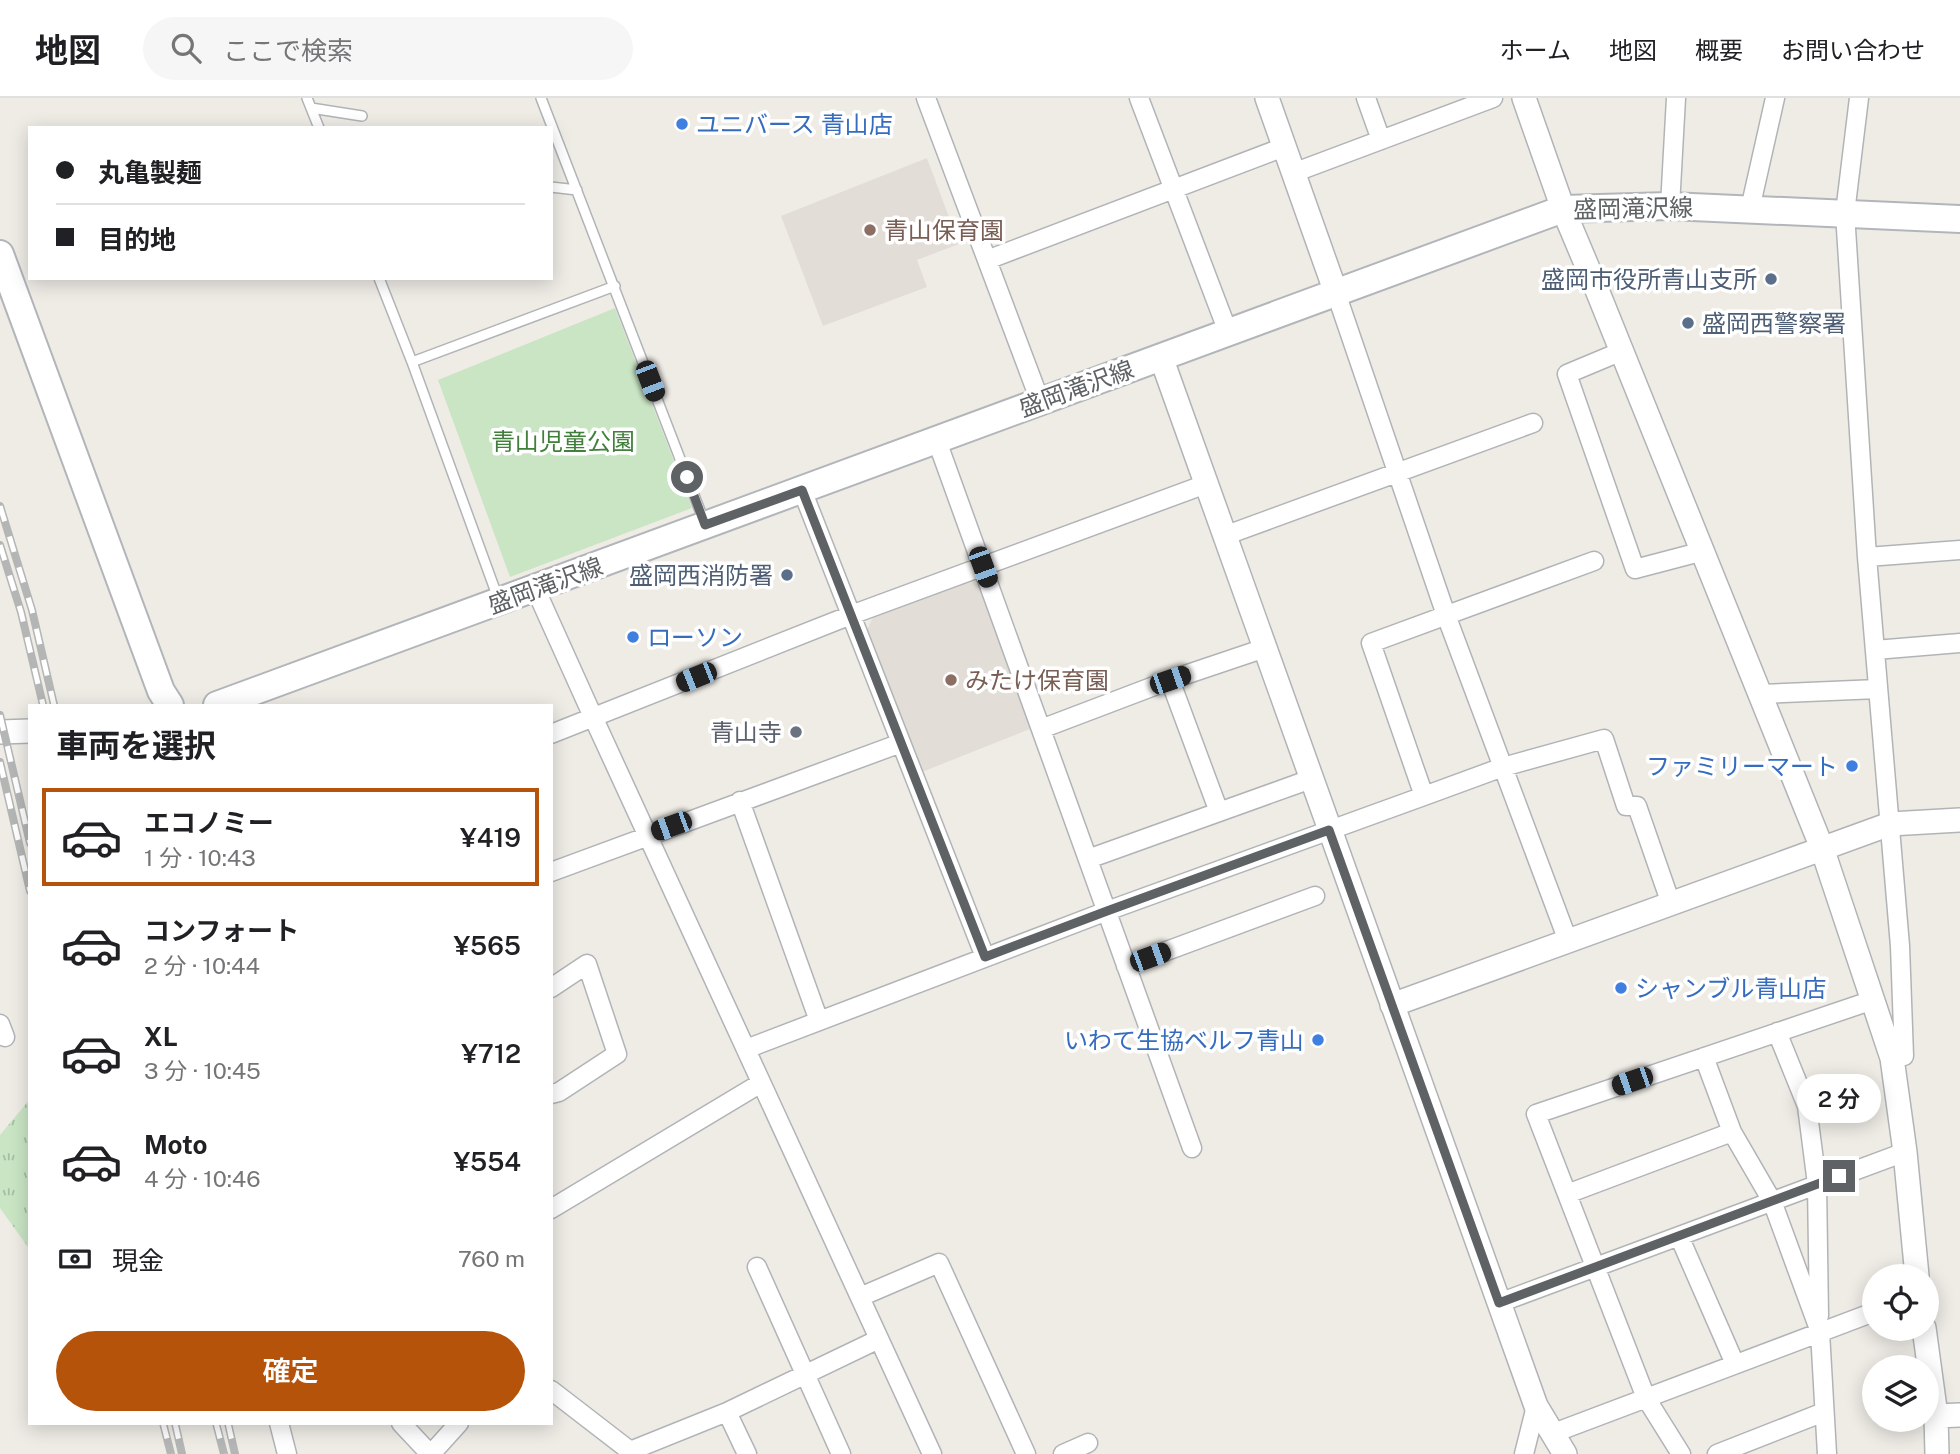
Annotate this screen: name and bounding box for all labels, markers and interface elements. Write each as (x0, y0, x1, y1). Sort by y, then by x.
search box (143, 17, 633, 80)
icon: search (167, 29, 205, 67)
text: 地図 (35, 31, 101, 69)
text: ここで検索 (223, 35, 353, 66)
text: ホーム (1500, 36, 1571, 64)
text: 地図 (1609, 36, 1657, 64)
text: 概要 (1695, 36, 1743, 64)
text: お問い合わせ (1781, 36, 1925, 64)
place label: ユニバース 青山店 (696, 110, 893, 138)
marker: ユニバース 青山店 (674, 116, 690, 132)
text: 丸亀製麺 (98, 157, 202, 188)
street label: 盛岡滝沢線 (1573, 193, 1693, 223)
place label: 青山保育園 (884, 216, 1004, 244)
marker: 青山保育園 (862, 222, 878, 238)
text: 目的地 (98, 224, 176, 255)
place label: 盛岡市役所青山支所 (1541, 265, 1757, 293)
marker: 盛岡市役所青山支所 (1763, 271, 1779, 287)
place label: 盛岡西警察署 (1702, 309, 1846, 337)
marker: 盛岡西警察署 (1680, 315, 1696, 331)
street label: 盛岡滝沢線 (1015, 354, 1137, 422)
car (633, 358, 668, 404)
park label: 青山児童公園 (491, 427, 635, 455)
route start (671, 461, 703, 493)
car (966, 544, 1001, 590)
street label: 盛岡滝沢線 (484, 551, 606, 619)
place label: 盛岡西消防署 (629, 561, 773, 589)
marker: 盛岡西消防署 (779, 567, 795, 583)
place label: ローソン (647, 623, 743, 651)
marker: ローソン (625, 629, 641, 645)
car (673, 659, 720, 695)
car (1147, 663, 1194, 697)
place label: みたけ保育園 (965, 666, 1109, 694)
marker: みたけ保育園 (943, 672, 959, 688)
place label: 青山寺 (710, 718, 782, 746)
marker: 青山寺 (788, 724, 804, 740)
text: 車両を選択 (56, 727, 216, 764)
place label: ファミリーマート (1646, 752, 1838, 780)
marker: ファミリーマート (1844, 758, 1860, 774)
icon: car (60, 806, 123, 869)
text: エコノミー (144, 807, 274, 838)
car (648, 809, 695, 843)
text: ¥419 (460, 822, 521, 853)
text: 1 分 · 10:43 (144, 844, 256, 871)
icon: car (60, 914, 123, 977)
text: コンフォート (144, 915, 299, 946)
text: ¥565 (453, 930, 521, 961)
car (1127, 940, 1174, 974)
text: 2 分 · 10:44 (144, 952, 260, 979)
place label: シャンブル青山店 (1635, 974, 1826, 1002)
marker: シャンブル青山店 (1613, 980, 1629, 996)
text: XL (144, 1021, 178, 1052)
icon: car (60, 1022, 123, 1085)
place label: いわて生協ベルフ青山 (1064, 1026, 1304, 1054)
marker: いわて生協ベルフ青山 (1310, 1032, 1326, 1048)
text: ¥712 (461, 1038, 521, 1069)
text: 3 分 · 10:45 (144, 1057, 261, 1084)
car (1609, 1064, 1656, 1098)
callout: 2 分 (1797, 1074, 1881, 1124)
text: 2 分 (1818, 1085, 1860, 1112)
text: Moto (144, 1129, 207, 1160)
icon: car (60, 1130, 123, 1193)
text: ¥554 (453, 1146, 521, 1177)
route end (1823, 1160, 1855, 1192)
text: 4 分 · 10:46 (144, 1165, 261, 1192)
icon: cash (56, 1240, 94, 1278)
text: 現金 (112, 1245, 164, 1276)
text: 760 m (458, 1245, 525, 1272)
map controls (1862, 1264, 1939, 1432)
button: locate (1862, 1264, 1939, 1341)
button: 確定 (56, 1331, 525, 1411)
button: layers (1862, 1355, 1939, 1432)

